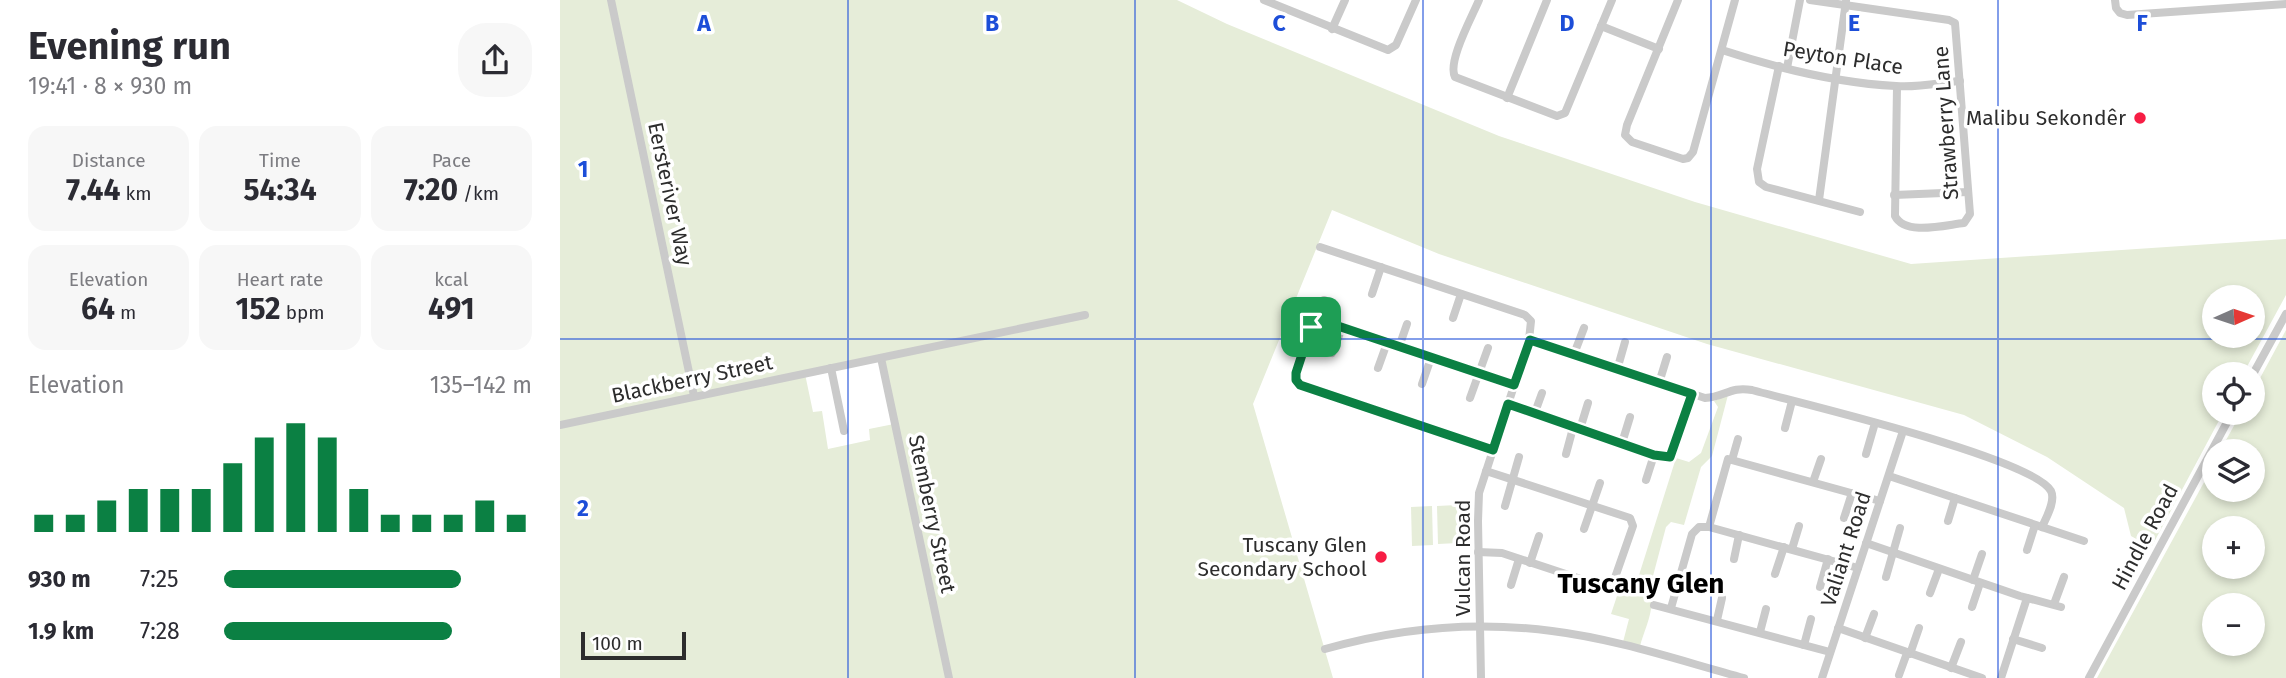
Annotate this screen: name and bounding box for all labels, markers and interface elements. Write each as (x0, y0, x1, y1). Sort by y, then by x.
text: A (696, 9, 711, 37)
text: B (985, 9, 999, 37)
text: C (1272, 9, 1286, 37)
text: D (1560, 9, 1575, 37)
text: E (1848, 9, 1860, 37)
text: F (2136, 9, 2148, 37)
text: Evening run (28, 23, 231, 69)
button: share (458, 23, 532, 97)
street label: Peyton Place (1781, 36, 1905, 80)
street label: Strawberry Lane (1928, 45, 1964, 201)
text: 19:41 · 8 × 930 m (28, 72, 192, 100)
place label: Malibu Sekondêr (1966, 105, 2126, 131)
marker: Malibu Sekondêr (2132, 110, 2148, 126)
street label: Eersteriver Way (642, 120, 698, 269)
text: Distance (72, 149, 146, 172)
text: Time (259, 149, 301, 172)
text: Pace (432, 149, 471, 172)
text: 1 (578, 155, 588, 183)
text: 7.44 (66, 172, 120, 208)
text: 54:34 (243, 172, 317, 208)
text: 7:20 (404, 172, 458, 208)
text: km (120, 182, 151, 205)
text: /km (458, 182, 499, 205)
text: Elevation (69, 268, 148, 291)
text: Heart rate (237, 268, 323, 291)
text: kcal (434, 268, 468, 291)
north arrow (2202, 285, 2264, 348)
map controls (2202, 285, 2265, 656)
text: 64 (81, 291, 115, 327)
text: 152 (236, 291, 281, 327)
text: 491 (428, 291, 475, 327)
pin (1281, 297, 1341, 357)
text: m (115, 301, 136, 324)
text: bpm (281, 301, 324, 324)
icon: arrive (1292, 308, 1330, 346)
street label: Blackberry Street (609, 349, 775, 409)
button: locate (2202, 362, 2265, 425)
text: Elevation (28, 371, 124, 399)
text: 135–142 m (430, 371, 532, 399)
street label: Stemberry Street (903, 432, 962, 596)
button: layers (2202, 439, 2265, 502)
street label: Hindle Road (2106, 479, 2184, 595)
street label: Valiant Road (1815, 488, 1877, 610)
text: 2 (577, 494, 589, 522)
street label: Vulcan Road (1450, 499, 1476, 617)
button: + (2202, 516, 2265, 579)
place label: Tuscany Glen Secondary School (1197, 532, 1367, 582)
marker: Tuscany Glen Secondary School (1373, 549, 1389, 565)
text: 930 m (28, 565, 91, 593)
text: 7:25 (140, 565, 179, 593)
district label: Tuscany Glen (1558, 567, 1725, 600)
button: − (2202, 593, 2265, 656)
text: 1.9 km (28, 617, 94, 645)
text: 7:28 (140, 617, 180, 645)
scale bar (581, 629, 686, 661)
text: 100 m (592, 632, 643, 655)

